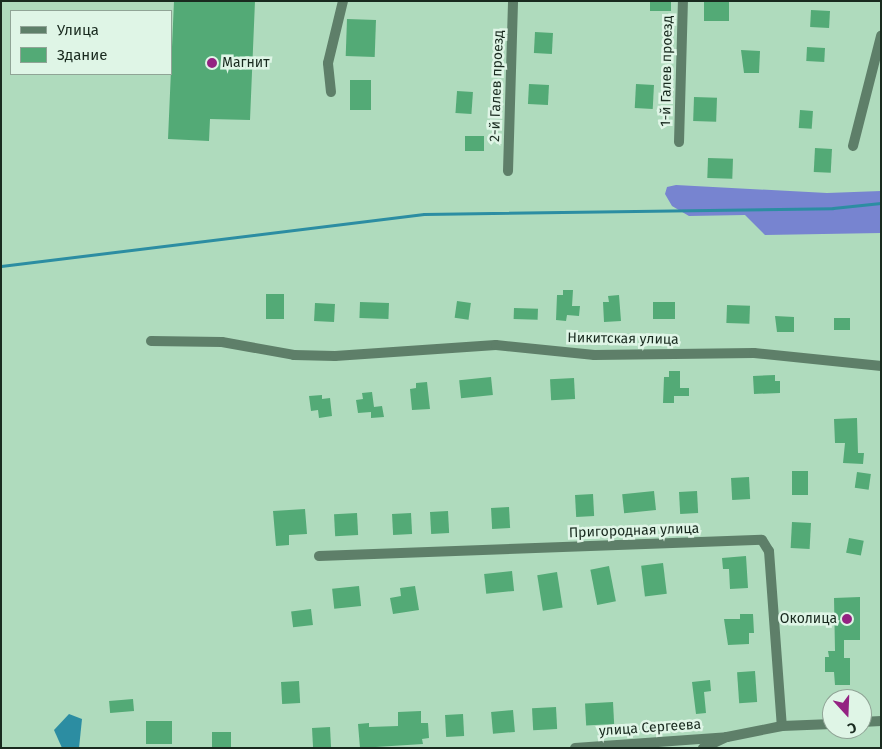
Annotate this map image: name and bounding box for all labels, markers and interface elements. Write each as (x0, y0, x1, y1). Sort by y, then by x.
legend (10, 10, 172, 75)
street label: 1-й Галев проезд (658, 15, 676, 127)
text: Улица (57, 21, 99, 39)
street label: 2-й Галев проезд (487, 30, 507, 142)
text: Здание (57, 46, 107, 64)
place label: Магнит (222, 55, 270, 71)
marker: Магнит (206, 57, 218, 69)
street label: Никитская улица (567, 330, 679, 348)
street label: Пригородная улица (568, 520, 700, 542)
place label: Околица (780, 611, 837, 627)
marker: Околица (841, 613, 853, 625)
north arrow (822, 689, 872, 739)
street label: улица Сергеева (598, 716, 702, 740)
text: С (845, 718, 859, 737)

